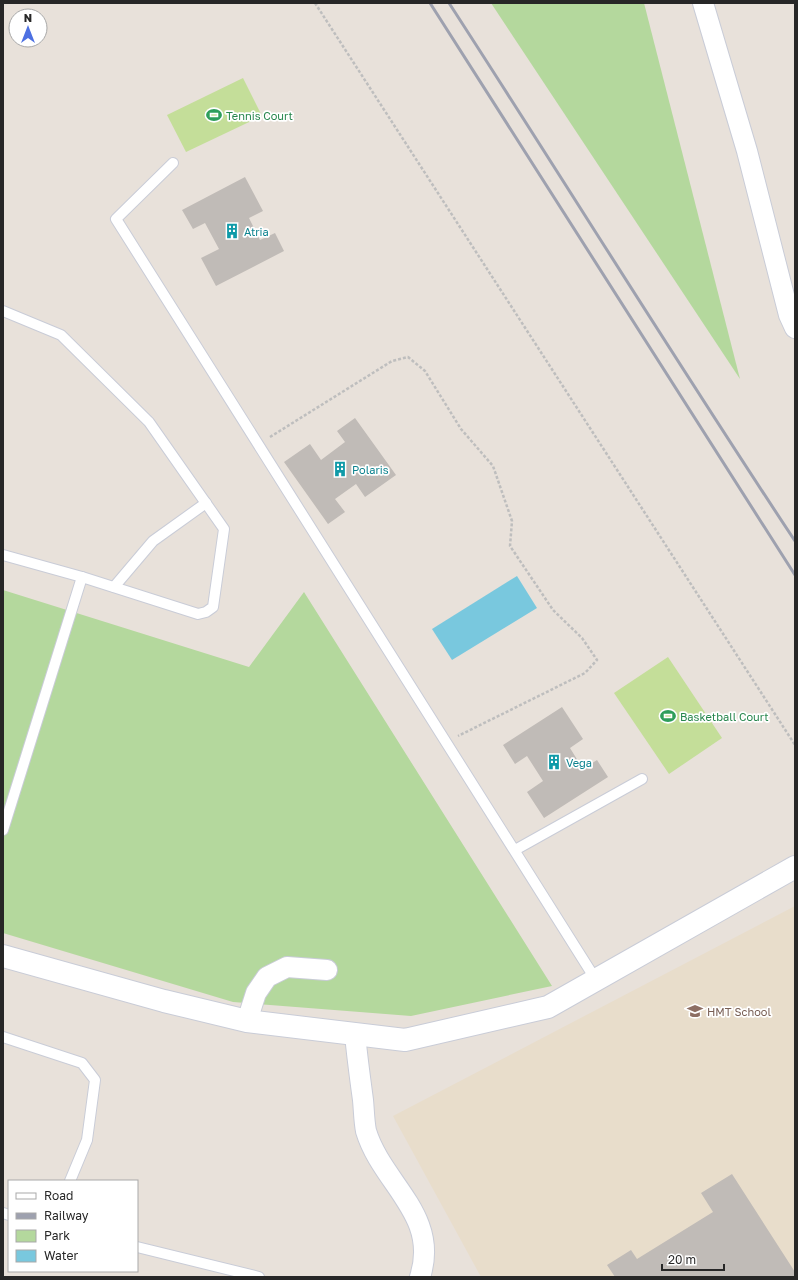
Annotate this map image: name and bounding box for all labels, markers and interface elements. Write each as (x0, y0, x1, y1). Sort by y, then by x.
north arrow (8, 8, 48, 48)
text: N (24, 11, 32, 24)
sports icon: Tennis Court (205, 106, 223, 124)
place label: Tennis Court (226, 109, 293, 122)
building icon: Atria (223, 222, 241, 240)
place label: Atria (244, 225, 269, 238)
building icon: Polaris (331, 460, 349, 478)
place label: Polaris (352, 463, 389, 476)
sports icon: Basketball Court (659, 707, 677, 725)
place label: Basketball Court (680, 710, 769, 723)
building icon: Vega (545, 753, 563, 771)
place label: Vega (566, 756, 592, 769)
school or university icon: HMT School (686, 1002, 704, 1020)
place label: HMT School (707, 1005, 771, 1018)
legend (8, 1180, 138, 1272)
text: Road (44, 1188, 73, 1203)
text: Railway (44, 1208, 89, 1223)
text: Park (44, 1228, 70, 1243)
scale bar (662, 1246, 724, 1272)
text: Water (44, 1248, 78, 1263)
text: 20 m (668, 1252, 696, 1267)

